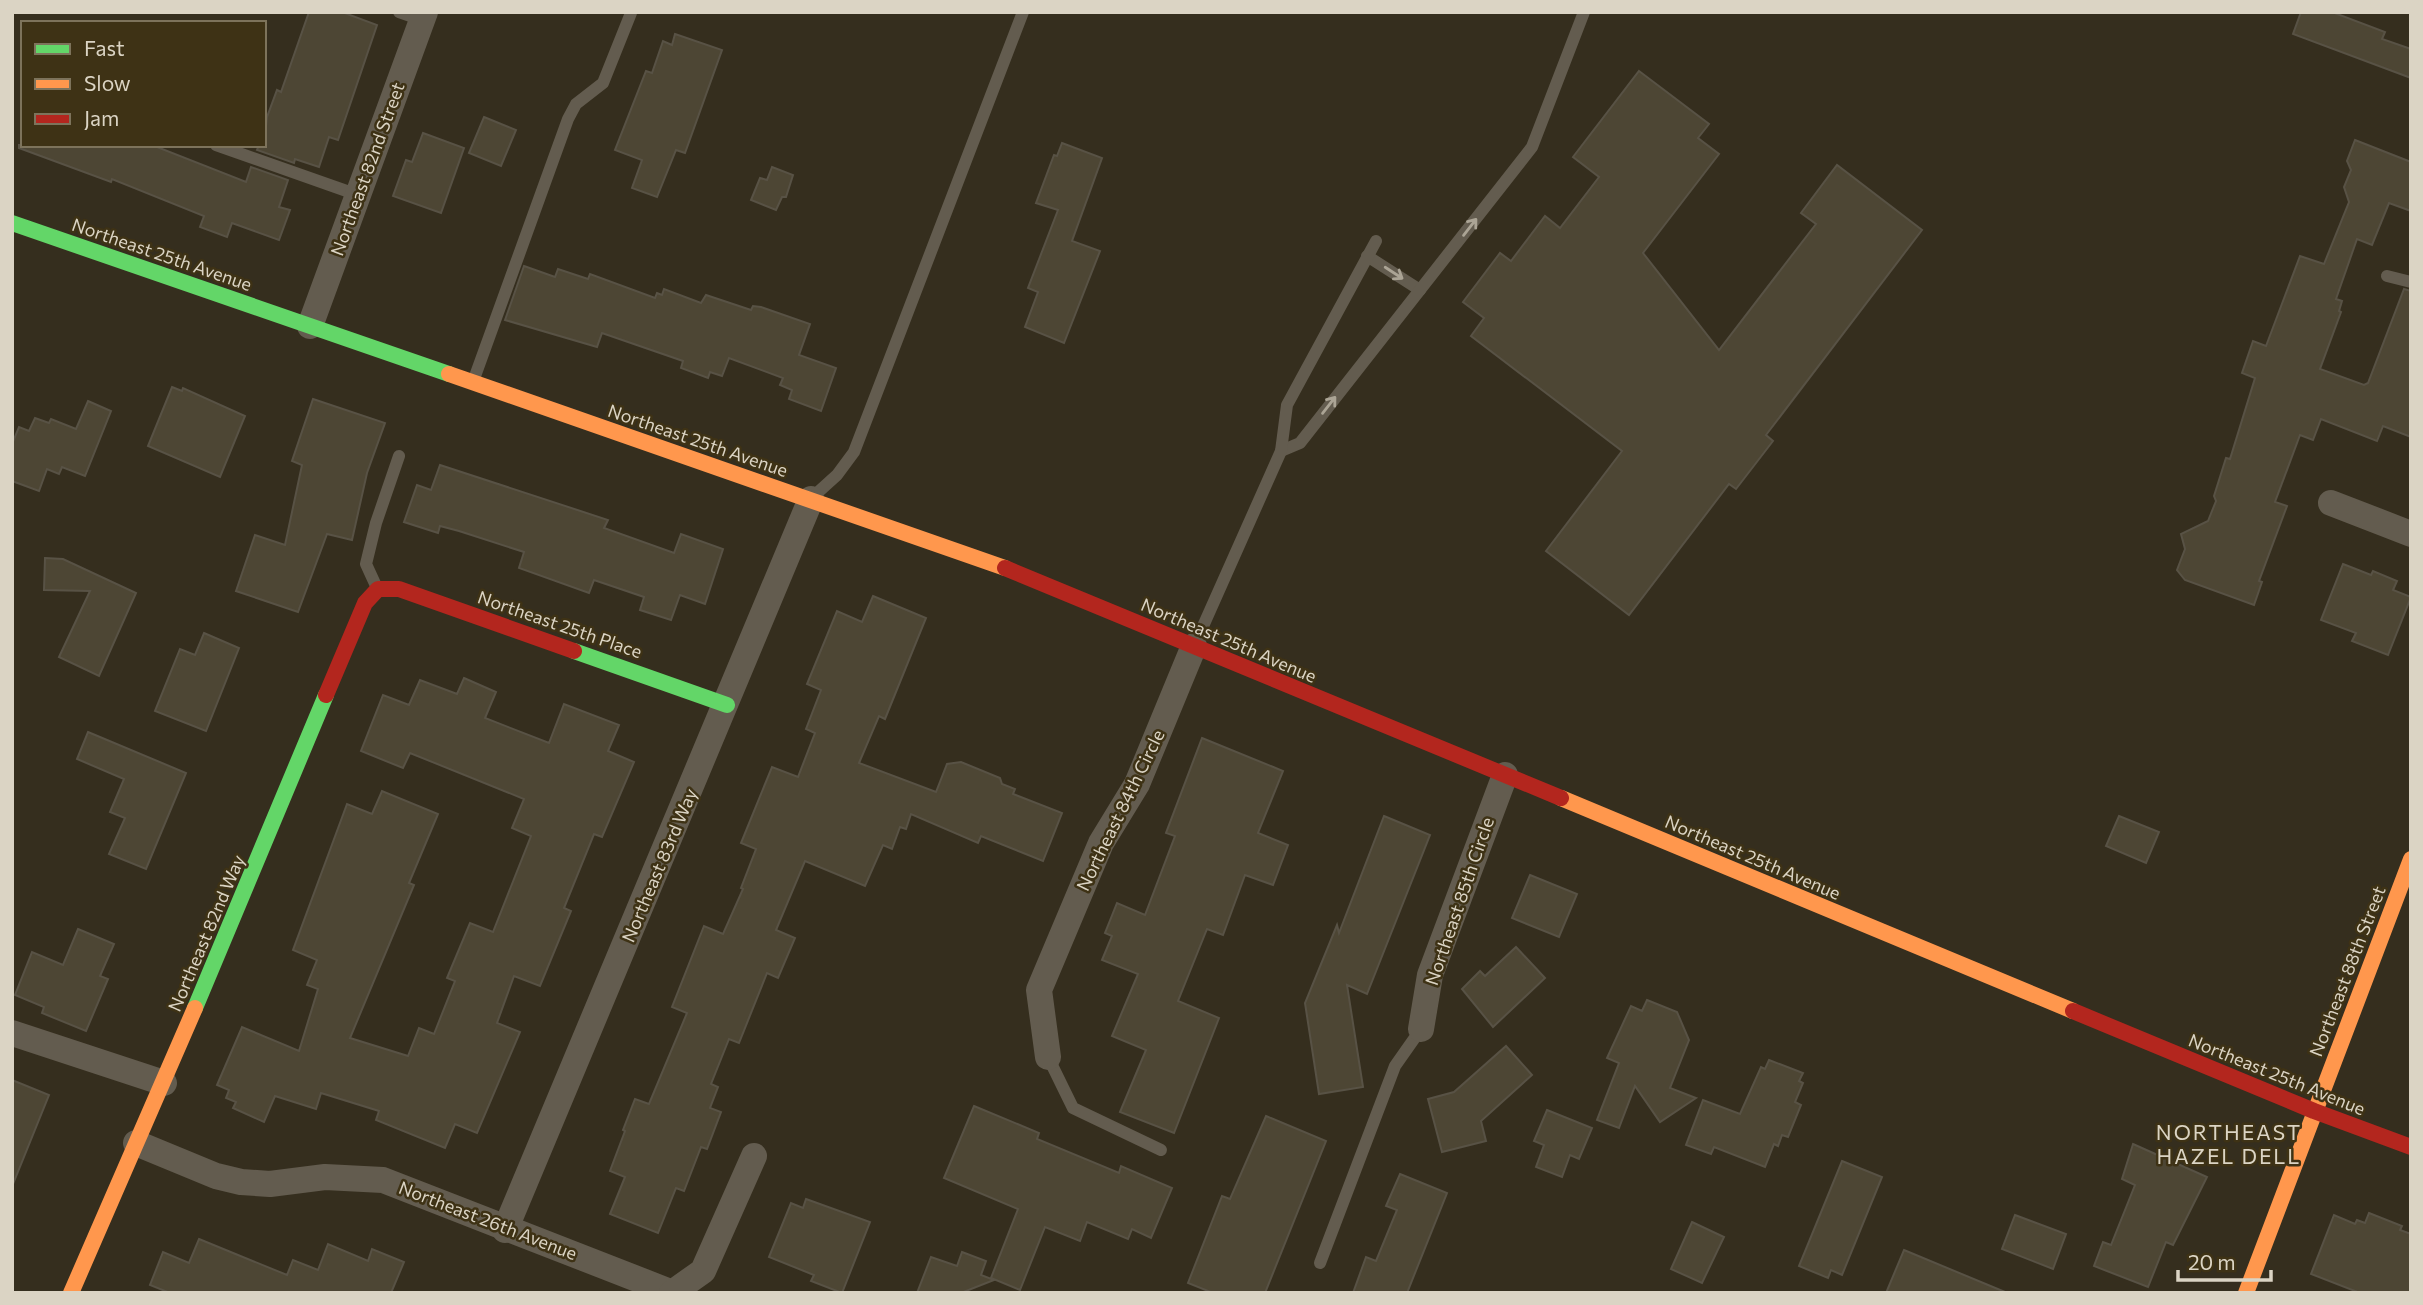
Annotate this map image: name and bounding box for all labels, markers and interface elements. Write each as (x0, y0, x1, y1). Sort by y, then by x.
legend (21, 21, 266, 147)
text: Fast (84, 35, 125, 60)
text: Slow (84, 70, 131, 95)
street label: Northeast 82nd Street (325, 79, 409, 259)
text: Jam (84, 105, 119, 130)
street label: Northeast 25th Avenue (69, 213, 255, 295)
one-way arrow (1462, 218, 1477, 236)
one-way arrow (1383, 267, 1403, 281)
one-way arrow (1322, 397, 1337, 415)
street label: Northeast 25th Avenue (605, 399, 791, 481)
street label: Northeast 25th Place (475, 586, 645, 662)
street label: Northeast 25th Avenue (1138, 593, 1320, 687)
street label: Northeast 84th Circle (1071, 726, 1169, 894)
street label: Northeast 83rd Way (617, 785, 701, 945)
street label: Northeast 25th Avenue (1662, 810, 1844, 904)
street label: Northeast 85th Circle (1420, 814, 1498, 988)
street label: Northeast 82nd Way (163, 851, 249, 1015)
street label: Northeast 88th Street (2304, 883, 2390, 1059)
street label: Northeast 25th Avenue (2185, 1028, 2369, 1120)
district label: NORTHEAST HAZEL DELL (2156, 1119, 2302, 1168)
street label: Northeast 26th Avenue (396, 1176, 580, 1264)
scale bar (2178, 1238, 2271, 1282)
text: 20 m (2188, 1249, 2236, 1274)

